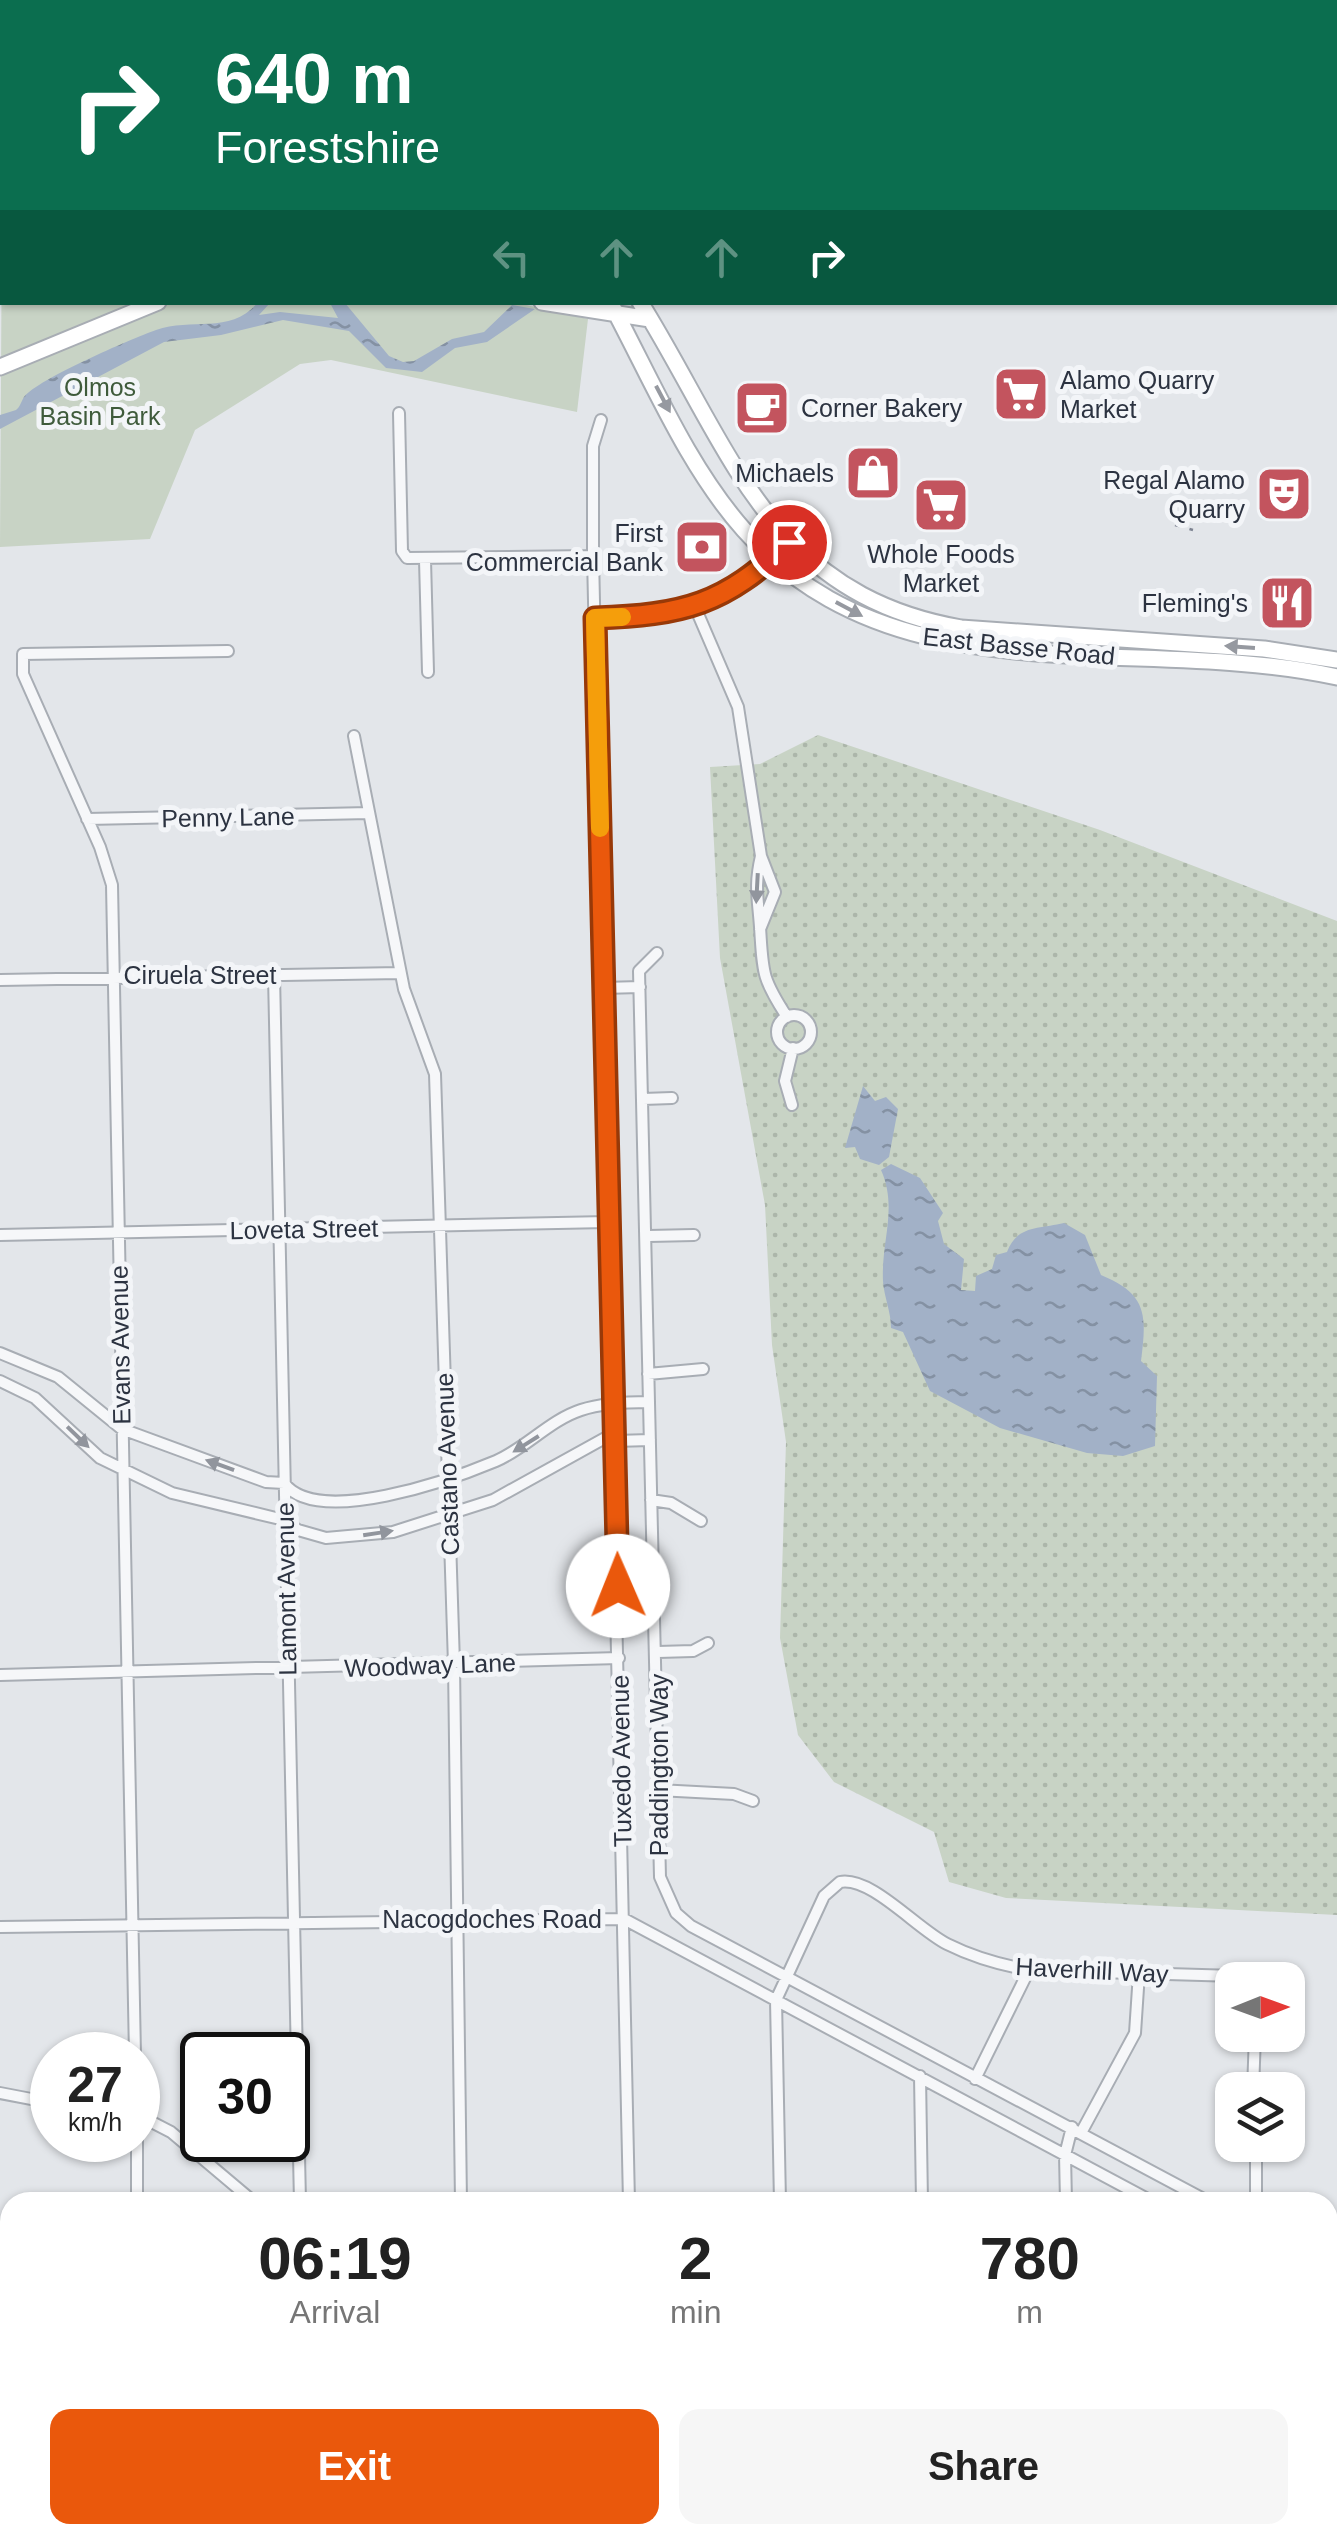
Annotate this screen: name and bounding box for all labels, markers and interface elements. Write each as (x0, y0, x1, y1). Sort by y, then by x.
icon: right (50, 40, 180, 170)
text: 640 m (215, 40, 413, 118)
text: Forestshire (215, 122, 440, 173)
icon: left (484, 230, 539, 285)
icon: ahead (589, 230, 644, 285)
icon: ahead (694, 230, 749, 285)
icon: right (799, 230, 854, 285)
supermarket icon: Alamo Quarry Market (991, 364, 1051, 424)
place label: Alamo Quarry Market (1060, 366, 1215, 423)
park label: Olmos Basin Park (40, 373, 161, 430)
cafe icon: Corner Bakery (732, 378, 792, 438)
one-way arrow (654, 385, 671, 414)
place label: Corner Bakery (801, 394, 963, 422)
shop icon: Michaels (843, 443, 903, 503)
place label: Michaels (735, 459, 834, 487)
theatre icon: Regal Alamo Quarry (1254, 464, 1314, 524)
place label: Regal Alamo Quarry (1103, 466, 1245, 523)
supermarket icon: Whole Foods Market (911, 475, 971, 535)
pin (747, 500, 832, 585)
icon: arrive (762, 515, 817, 570)
bank icon: First Commercial Bank (672, 517, 732, 577)
place label: First Commercial Bank (466, 519, 663, 576)
place label: Whole Foods Market (867, 540, 1015, 597)
restaurant icon: Fleming's (1257, 573, 1317, 633)
place label: Fleming's (1142, 589, 1248, 617)
one-way arrow (835, 600, 863, 617)
street label: East Basse Road (921, 622, 1117, 670)
one-way arrow (1224, 639, 1256, 655)
street label: Penny Lane (161, 802, 295, 832)
one-way arrow (749, 873, 765, 904)
street label: Ciruela Street (124, 961, 276, 989)
street label: Loveta Street (229, 1214, 379, 1244)
street label: Evans Avenue (105, 1265, 135, 1425)
street label: Castano Avenue (430, 1372, 464, 1556)
one-way arrow (65, 1425, 89, 1449)
one-way arrow (513, 1434, 540, 1452)
one-way arrow (205, 1457, 235, 1472)
street label: Lamont Avenue (270, 1502, 302, 1676)
one-way arrow (363, 1525, 395, 1541)
position arrow (566, 1534, 670, 1638)
street label: Woodway Lane (344, 1648, 516, 1682)
street label: Paddington Way (645, 1673, 673, 1856)
street label: Tuxedo Avenue (605, 1675, 637, 1847)
street label: Nacogdoches Road (382, 1905, 602, 1933)
street label: Haverhill Way (1015, 1952, 1170, 1988)
north arrow (1215, 1962, 1305, 2052)
map controls (1215, 1962, 1305, 2162)
speed limit sign: 30 (180, 2032, 310, 2162)
text: 27 (67, 2057, 123, 2113)
button: layers (1215, 2072, 1305, 2162)
text: km/h (68, 2108, 122, 2136)
text: 06:19 (258, 2225, 412, 2292)
text: 2 (679, 2225, 712, 2292)
text: 780 (980, 2225, 1080, 2292)
text: Arrival (290, 2294, 380, 2330)
text: min (670, 2294, 721, 2330)
text: m (1016, 2294, 1043, 2330)
button: Exit (50, 2409, 659, 2524)
button: Share (679, 2409, 1288, 2524)

